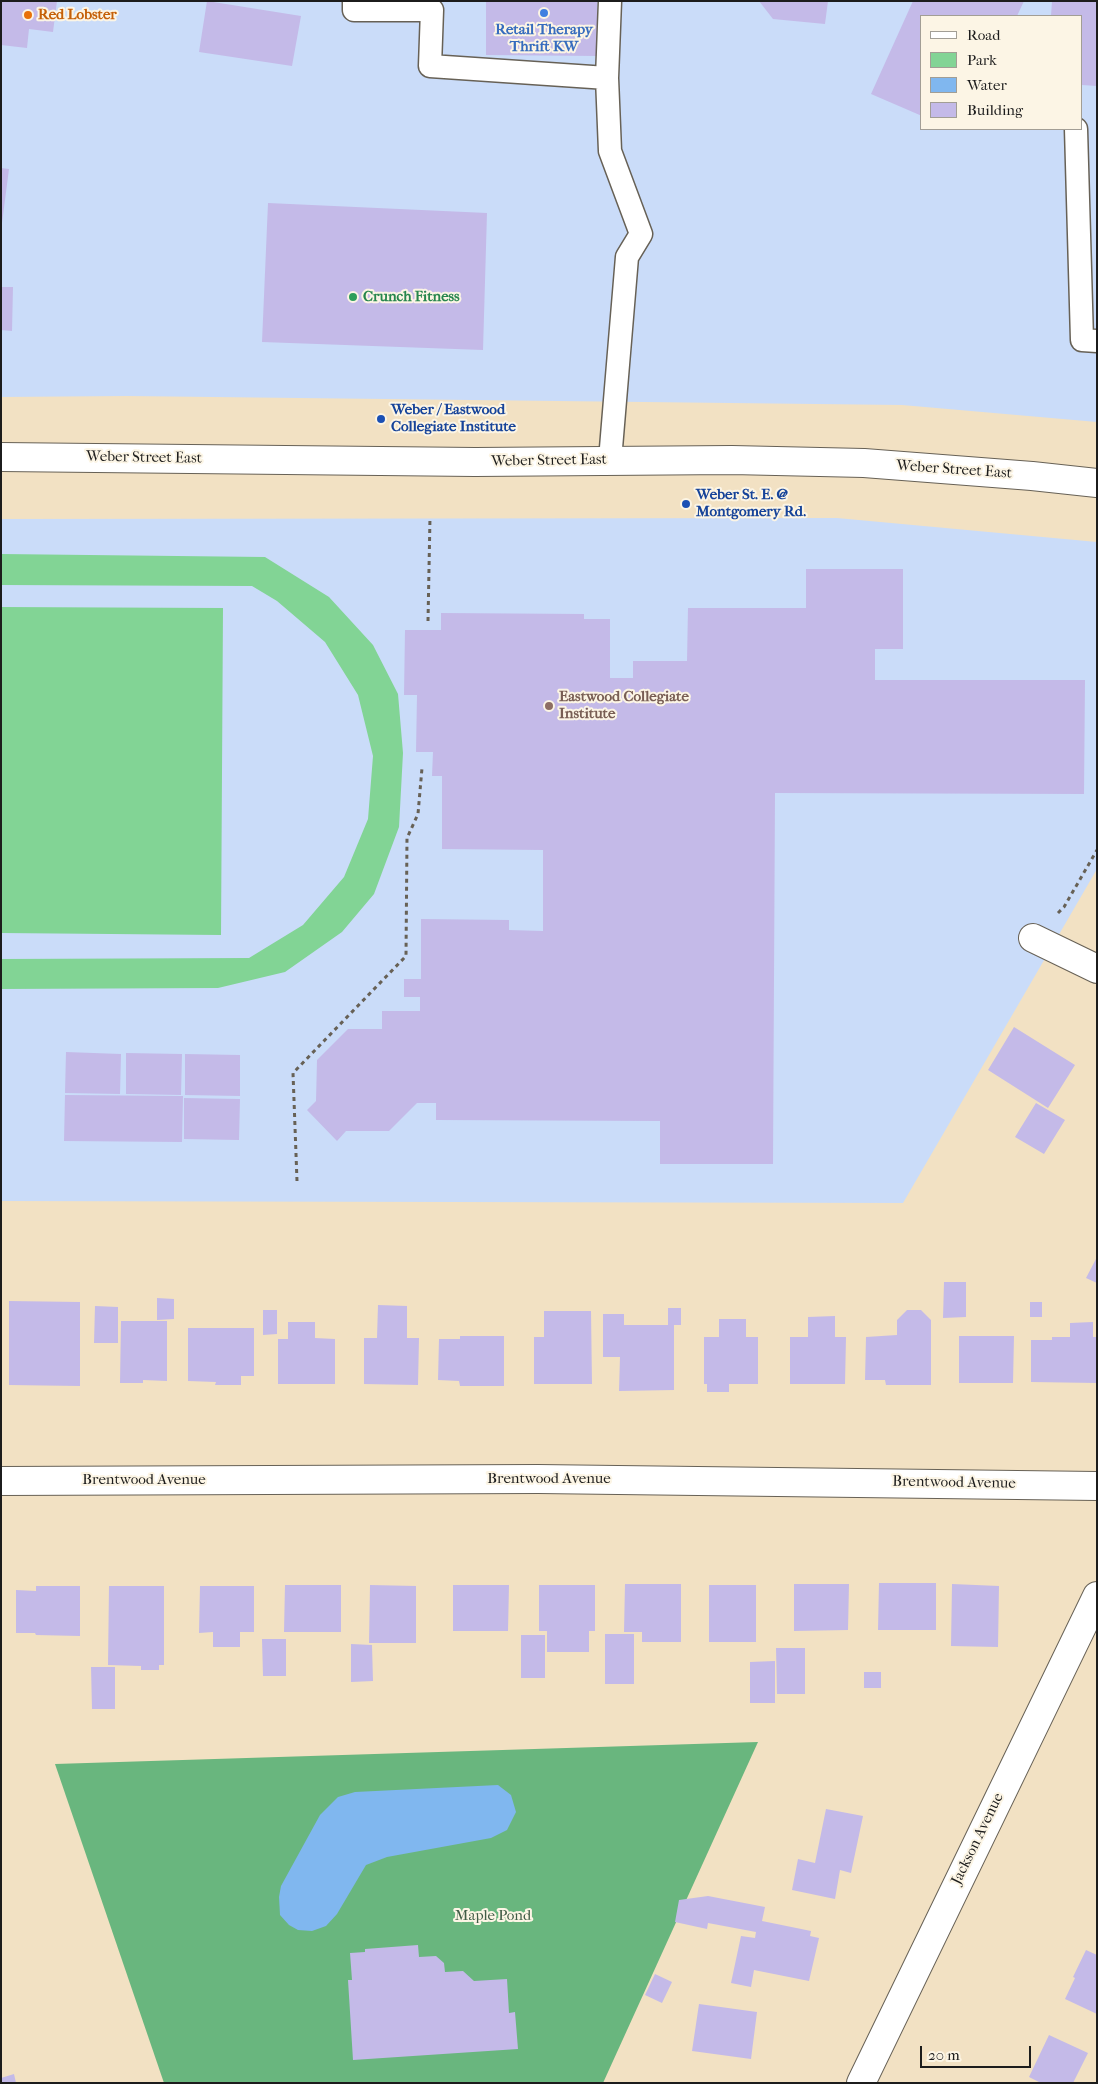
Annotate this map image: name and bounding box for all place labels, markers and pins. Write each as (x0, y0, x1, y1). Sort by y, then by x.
place label: Red Lobster (38, 6, 117, 24)
marker: Retail Therapy Thrift KW (538, 7, 550, 19)
marker: Red Lobster (22, 9, 34, 21)
place label: Retail Therapy Thrift KW (495, 21, 593, 56)
place label: Crunch Fitness (363, 288, 460, 306)
marker: Crunch Fitness (347, 291, 359, 303)
place label: Weber / Eastwood Collegiate Institute (391, 401, 516, 436)
marker: Weber / Eastwood Collegiate Institute (375, 413, 387, 425)
place label: Weber St. E. @ Montgomery Rd. (696, 486, 806, 521)
marker: Weber St. E. @ Montgomery Rd. (680, 498, 692, 510)
place label: Eastwood Collegiate Institute (559, 688, 689, 723)
marker: Eastwood Collegiate Institute (543, 700, 555, 712)

